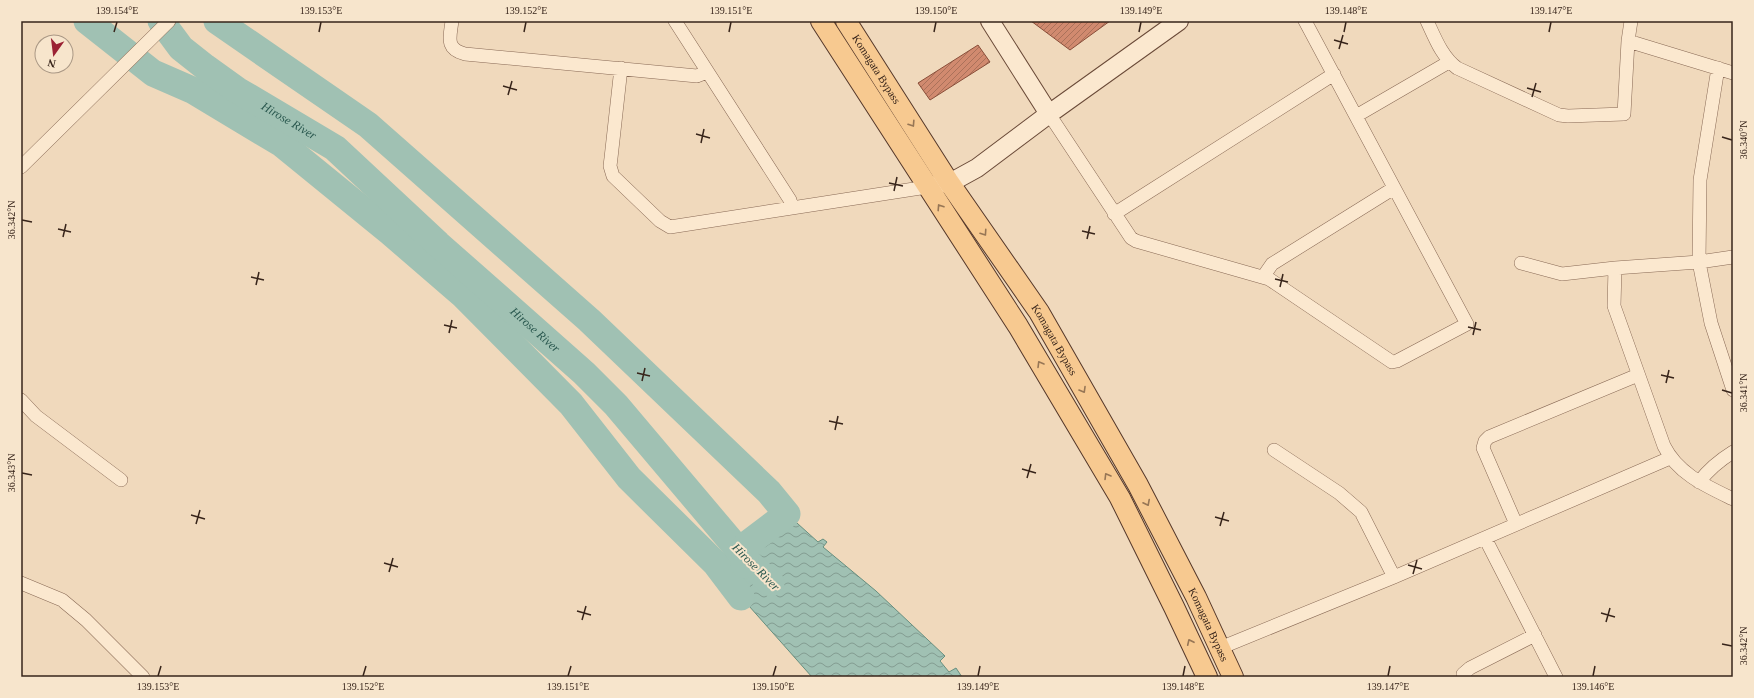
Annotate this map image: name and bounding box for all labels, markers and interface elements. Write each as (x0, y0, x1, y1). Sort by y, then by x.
text: 139.154°E (96, 5, 138, 16)
text: 139.153°E (300, 5, 342, 16)
text: 139.152°E (505, 5, 547, 16)
text: 139.151°E (710, 5, 752, 16)
text: 139.150°E (915, 5, 957, 16)
text: 139.149°E (1120, 5, 1162, 16)
text: 139.148°E (1325, 5, 1367, 16)
text: 139.147°E (1530, 5, 1572, 16)
street label: Komagata Bypass (850, 32, 903, 106)
north arrow (34, 34, 74, 74)
text: N (46, 57, 57, 70)
water label: Hirose River (258, 99, 319, 143)
one-way arrow (907, 120, 914, 127)
text: 36.340°N (1738, 121, 1749, 159)
text: 36.342°N (6, 201, 17, 239)
one-way arrow (938, 204, 945, 211)
one-way arrow (979, 229, 987, 236)
street label: Komagata Bypass (1029, 302, 1080, 377)
water label: Hirose River (507, 304, 563, 356)
one-way arrow (1038, 361, 1045, 368)
text: 36.341°N (1738, 374, 1749, 412)
one-way arrow (1079, 386, 1086, 393)
text: 36.343°N (6, 454, 17, 492)
one-way arrow (1104, 473, 1111, 480)
one-way arrow (1143, 499, 1150, 506)
water label: Hirose River (729, 540, 783, 594)
street label: Komagata Bypass (1186, 586, 1231, 663)
text: 36.342°N (1738, 627, 1749, 665)
one-way arrow (1187, 638, 1195, 646)
text: 139.153°E (137, 681, 179, 692)
text: 139.152°E (342, 681, 384, 692)
text: 139.151°E (547, 681, 589, 692)
text: 139.150°E (752, 681, 794, 692)
text: 139.149°E (957, 681, 999, 692)
text: 139.148°E (1162, 681, 1204, 692)
text: 139.147°E (1367, 681, 1409, 692)
text: 139.146°E (1572, 681, 1614, 692)

